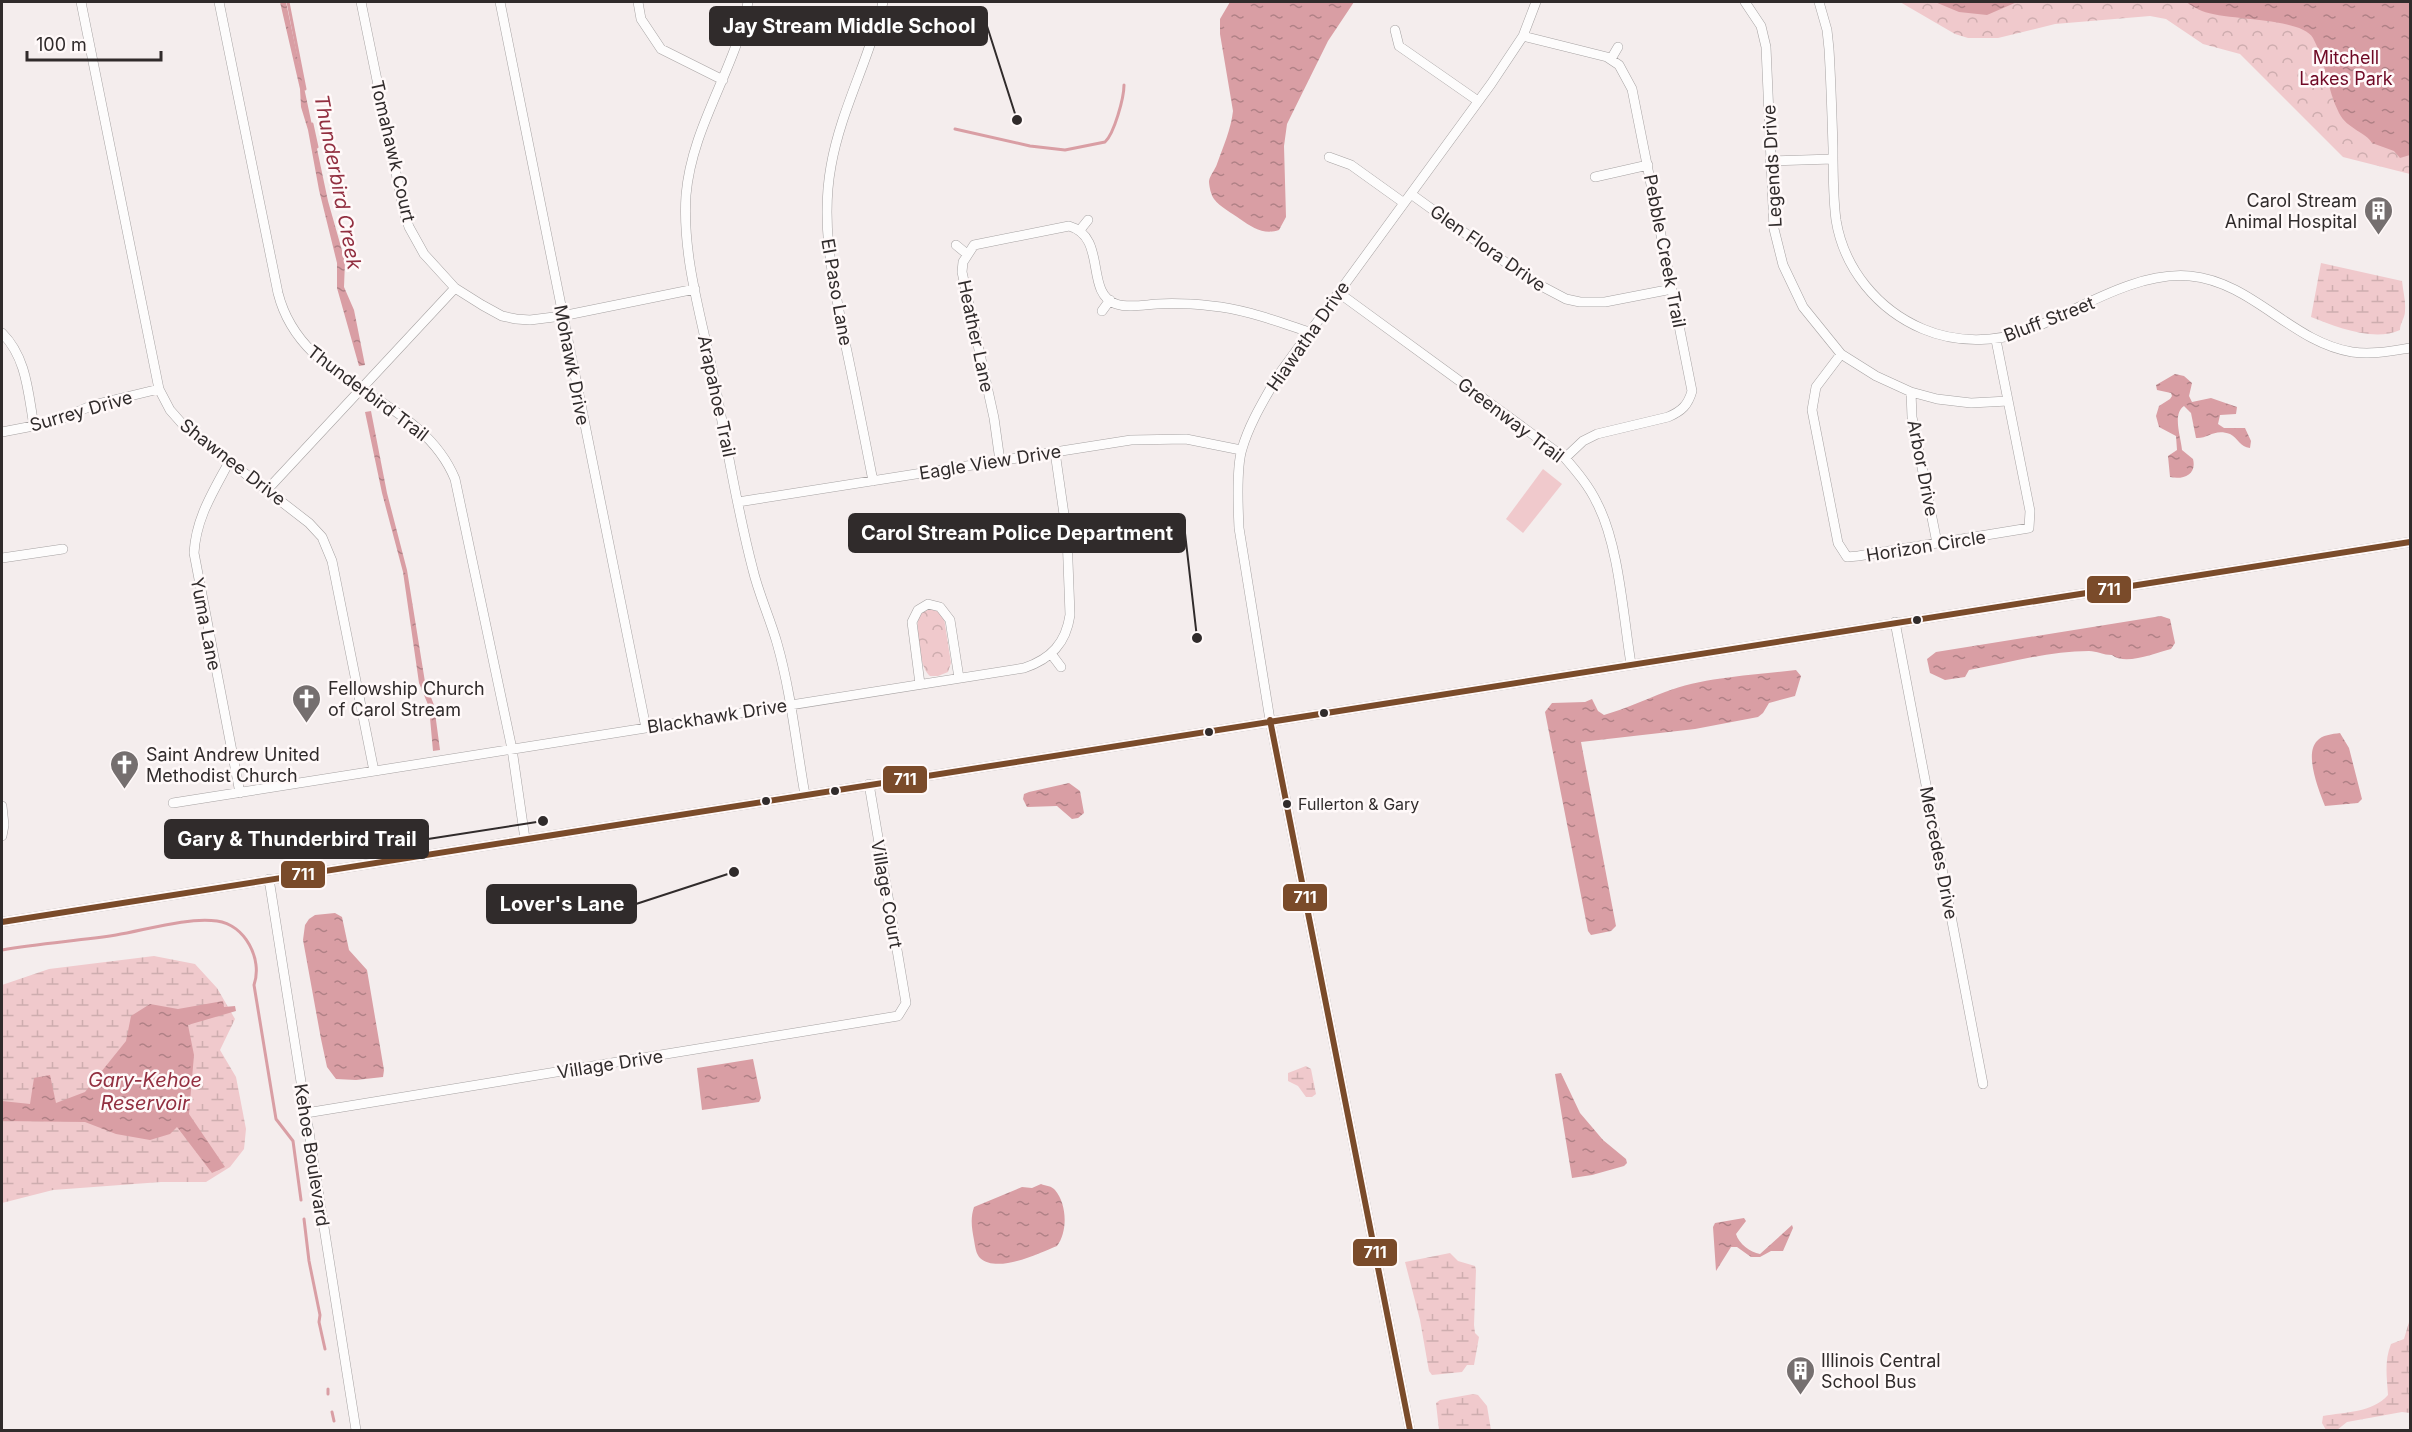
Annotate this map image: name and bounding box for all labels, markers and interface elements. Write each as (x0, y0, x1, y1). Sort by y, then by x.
callout: Jay Stream Middle School (710, 7, 987, 45)
text: Jay Stream Middle School (722, 14, 976, 38)
scale bar (27, 24, 160, 62)
text: 100 m (36, 34, 87, 55)
park label: Mitchell Lakes Park (2299, 47, 2393, 89)
street label: Tomahawk Court (366, 78, 420, 224)
water label: Thunderbird Creek (309, 92, 367, 273)
street label: Legends Drive (1758, 104, 1786, 228)
street label: Pebble Creek Trail (1640, 173, 1690, 329)
place label: Carol Stream Animal Hospital (2225, 190, 2357, 232)
building icon: Carol Stream Animal Hospital (2362, 194, 2394, 236)
street label: Glen Flora Drive (1426, 200, 1550, 296)
street label: El Paso Lane (817, 237, 857, 347)
street label: Hiawatha Drive (1262, 277, 1354, 395)
street label: Heather Lane (954, 278, 998, 394)
street label: Bluff Street (2001, 292, 2097, 346)
street label: Mohawk Drive (550, 303, 594, 427)
street label: Arapahoe Trail (694, 333, 740, 459)
street label: Thunderbird Trail (303, 341, 433, 445)
street label: Greenway Trail (1454, 373, 1568, 467)
street label: Surrey Drive (27, 386, 135, 436)
street label: Shawnee Drive (176, 414, 290, 510)
street label: Arbor Drive (1903, 418, 1943, 518)
street label: Eagle View Drive (918, 440, 1062, 484)
callout: Carol Stream Police Department (849, 514, 1185, 552)
text: Carol Stream Police Department (861, 521, 1173, 545)
street label: Horizon Circle (1865, 526, 1987, 566)
line badge: 711 (2086, 575, 2132, 604)
street label: Yuma Lane (187, 576, 225, 672)
text: 711 (2097, 579, 2121, 599)
unlabelled marker (1911, 614, 1923, 626)
place label: Fellowship Church of Carol Stream (328, 678, 485, 720)
church icon: Fellowship Church of Carol Stream (291, 682, 323, 724)
street label: Blackhawk Drive (645, 695, 789, 737)
unlabelled marker (1318, 707, 1330, 719)
unlabelled marker (1203, 726, 1215, 738)
place label: Saint Andrew United Methodist Church (146, 744, 320, 786)
church icon: Saint Andrew United Methodist Church (109, 748, 141, 790)
line badge: 711 (882, 765, 928, 794)
text: 711 (893, 769, 917, 789)
unlabelled marker (829, 785, 841, 797)
street label: Mercedes Drive (1916, 785, 1962, 921)
place label: Fullerton & Gary (1298, 794, 1419, 814)
unlabelled marker (760, 795, 772, 807)
marker: Fullerton & Gary (1281, 798, 1293, 810)
callout: Gary & Thunderbird Trail (165, 820, 428, 858)
text: Gary & Thunderbird Trail (177, 827, 417, 851)
street label: Village Court (867, 838, 907, 950)
line badge: 711 (280, 860, 326, 889)
text: 711 (291, 864, 315, 884)
line badge: 711 (1282, 883, 1328, 912)
callout: Lover's Lane (487, 885, 636, 923)
text: 711 (1293, 887, 1317, 907)
text: Lover's Lane (500, 892, 624, 916)
street label: Village Drive (556, 1045, 664, 1083)
water label: Gary-Kehoe Reservoir (88, 1068, 202, 1115)
street label: Kehoe Boulevard (290, 1082, 334, 1228)
line badge: 711 (1352, 1238, 1398, 1267)
text: 711 (1363, 1242, 1387, 1262)
place label: Illinois Central School Bus (1821, 1350, 1941, 1392)
building icon: Illinois Central School Bus (1784, 1354, 1816, 1396)

